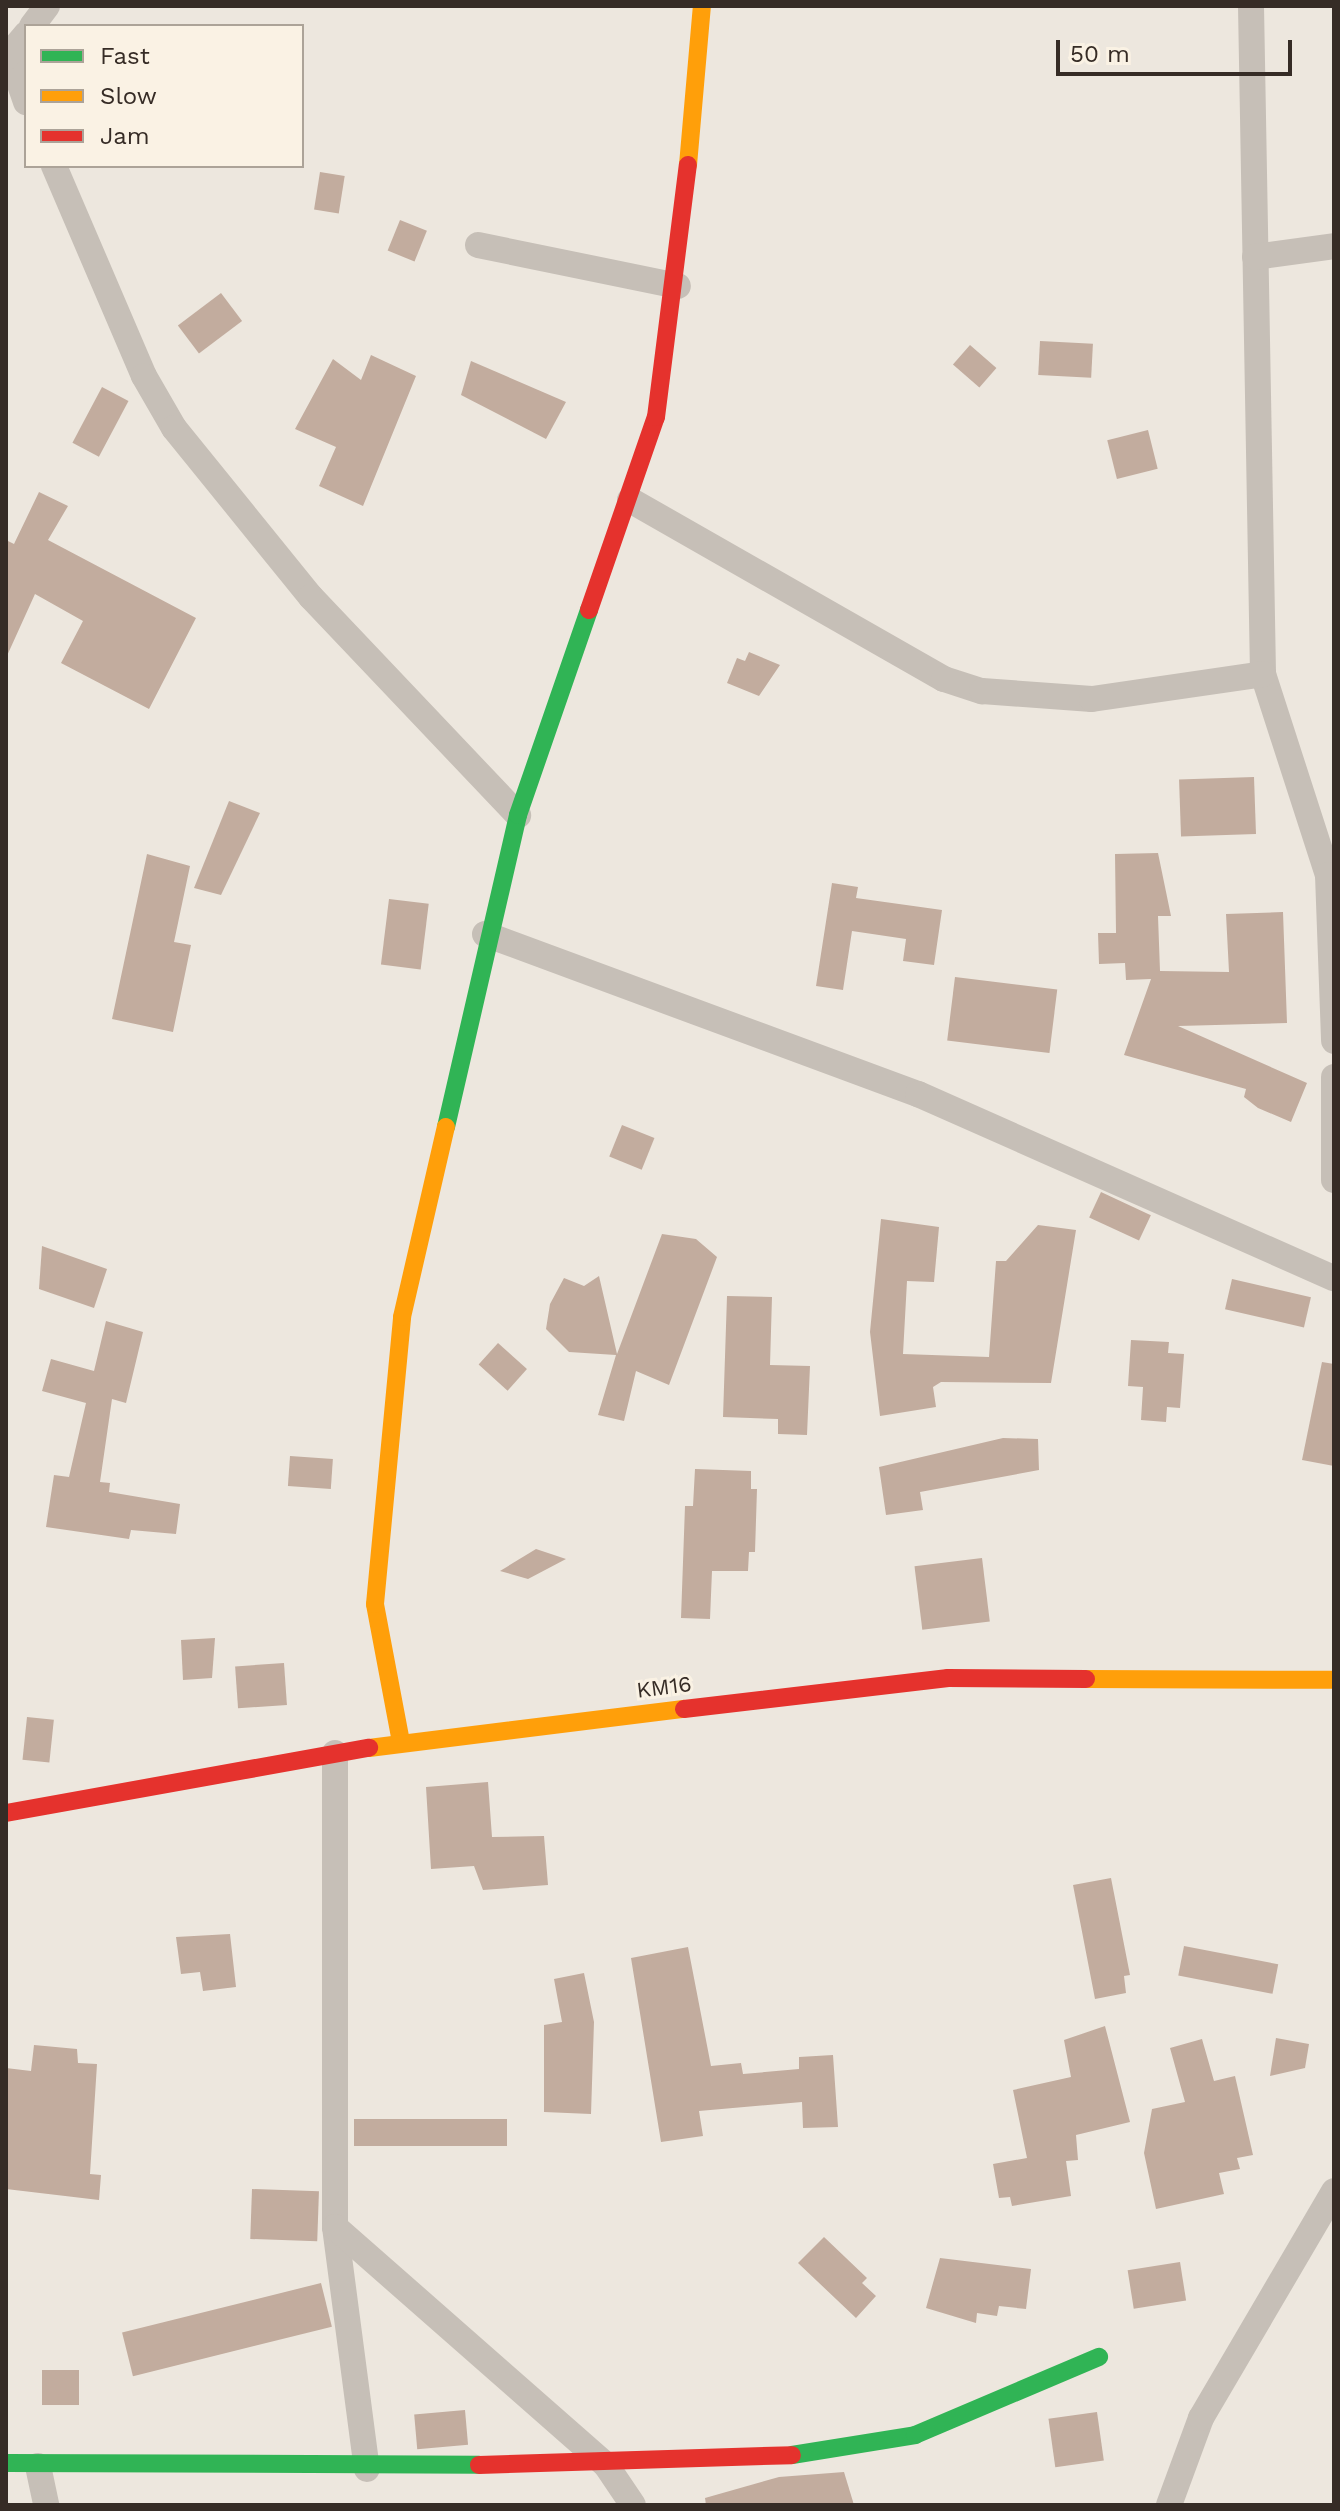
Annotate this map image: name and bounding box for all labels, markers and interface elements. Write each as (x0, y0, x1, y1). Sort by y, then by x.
legend (24, 24, 304, 168)
scale bar (1060, 24, 1296, 74)
text: 50 m (1070, 40, 1130, 68)
text: Fast (100, 42, 150, 70)
text: Slow (100, 82, 157, 110)
text: Jam (100, 122, 150, 150)
street label: KM16 (635, 1671, 693, 1703)

